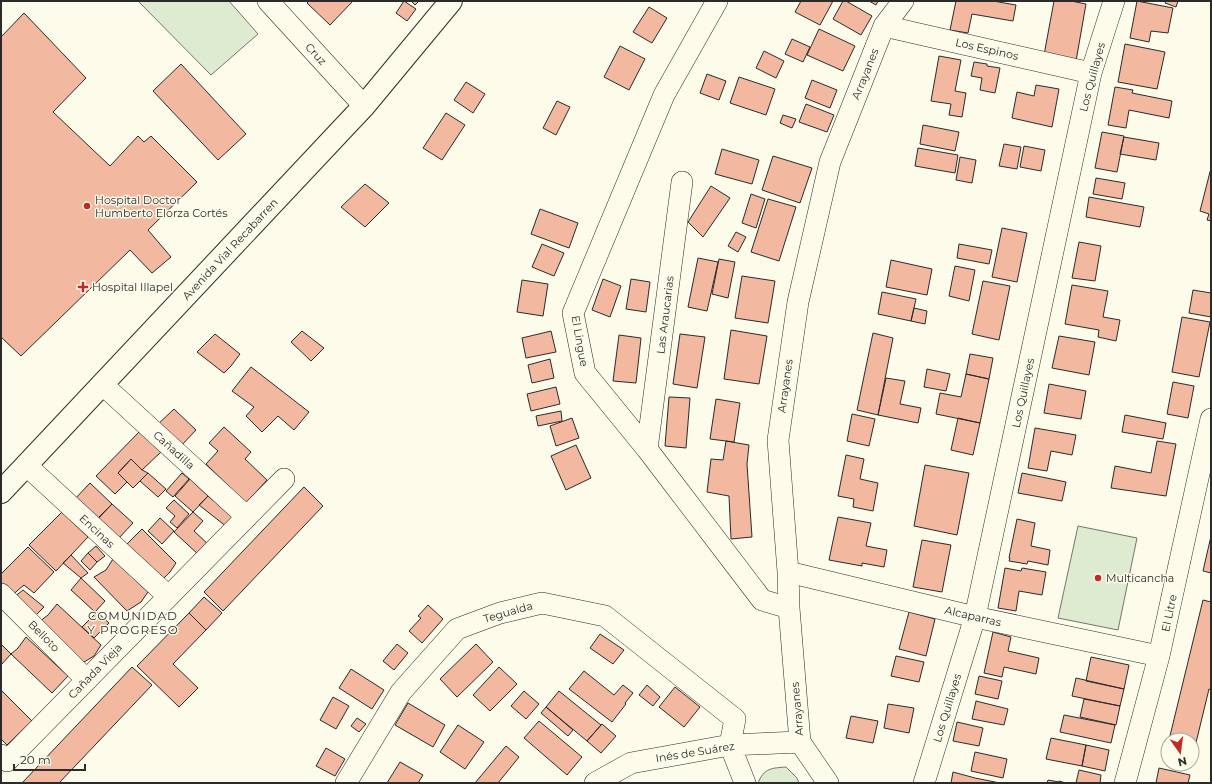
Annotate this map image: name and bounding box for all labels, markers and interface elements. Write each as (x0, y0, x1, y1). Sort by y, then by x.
street label: Los Espinos (954, 35, 1021, 63)
street label: Cruz (302, 40, 330, 68)
street label: Los Quillayes (1076, 40, 1108, 113)
street label: Arrayanes (848, 46, 882, 102)
place label: Hospital Doctor Humberto Elorza Cortés (95, 193, 228, 220)
street label: Avenida Vial Recabarren (179, 195, 281, 303)
marker: Hospital Doctor Humberto Elorza Cortés (82, 201, 92, 211)
street label: Las Araucarias (653, 274, 677, 355)
place label: Hospital Illapel (92, 280, 173, 294)
marker: Hospital Illapel (77, 281, 89, 293)
street label: El Lingue (569, 314, 591, 368)
street label: Los Quillayes (1009, 356, 1037, 429)
street label: Arrayanes (774, 358, 796, 414)
street label: Cañadilla (150, 428, 198, 472)
street label: Encinas (76, 511, 118, 551)
place label: Multicancha (1106, 571, 1174, 585)
marker: Multicancha (1093, 573, 1103, 583)
street label: El Litre (1158, 593, 1180, 633)
street label: Tegualda (482, 598, 534, 626)
street label: Alcaparras (943, 603, 1003, 629)
district label: COMUNIDAD Y PROGRESO (87, 608, 179, 637)
street label: Belloto (25, 617, 63, 655)
street label: Cañada Vieja (65, 640, 125, 702)
street label: Los Quillayes (930, 671, 964, 744)
street label: Arrayanes (788, 681, 806, 737)
north arrow (1160, 732, 1200, 772)
street label: Inés de Suárez (655, 739, 736, 765)
scale bar (14, 746, 85, 772)
text: 20 m (20, 752, 51, 767)
text: N (1176, 754, 1188, 770)

